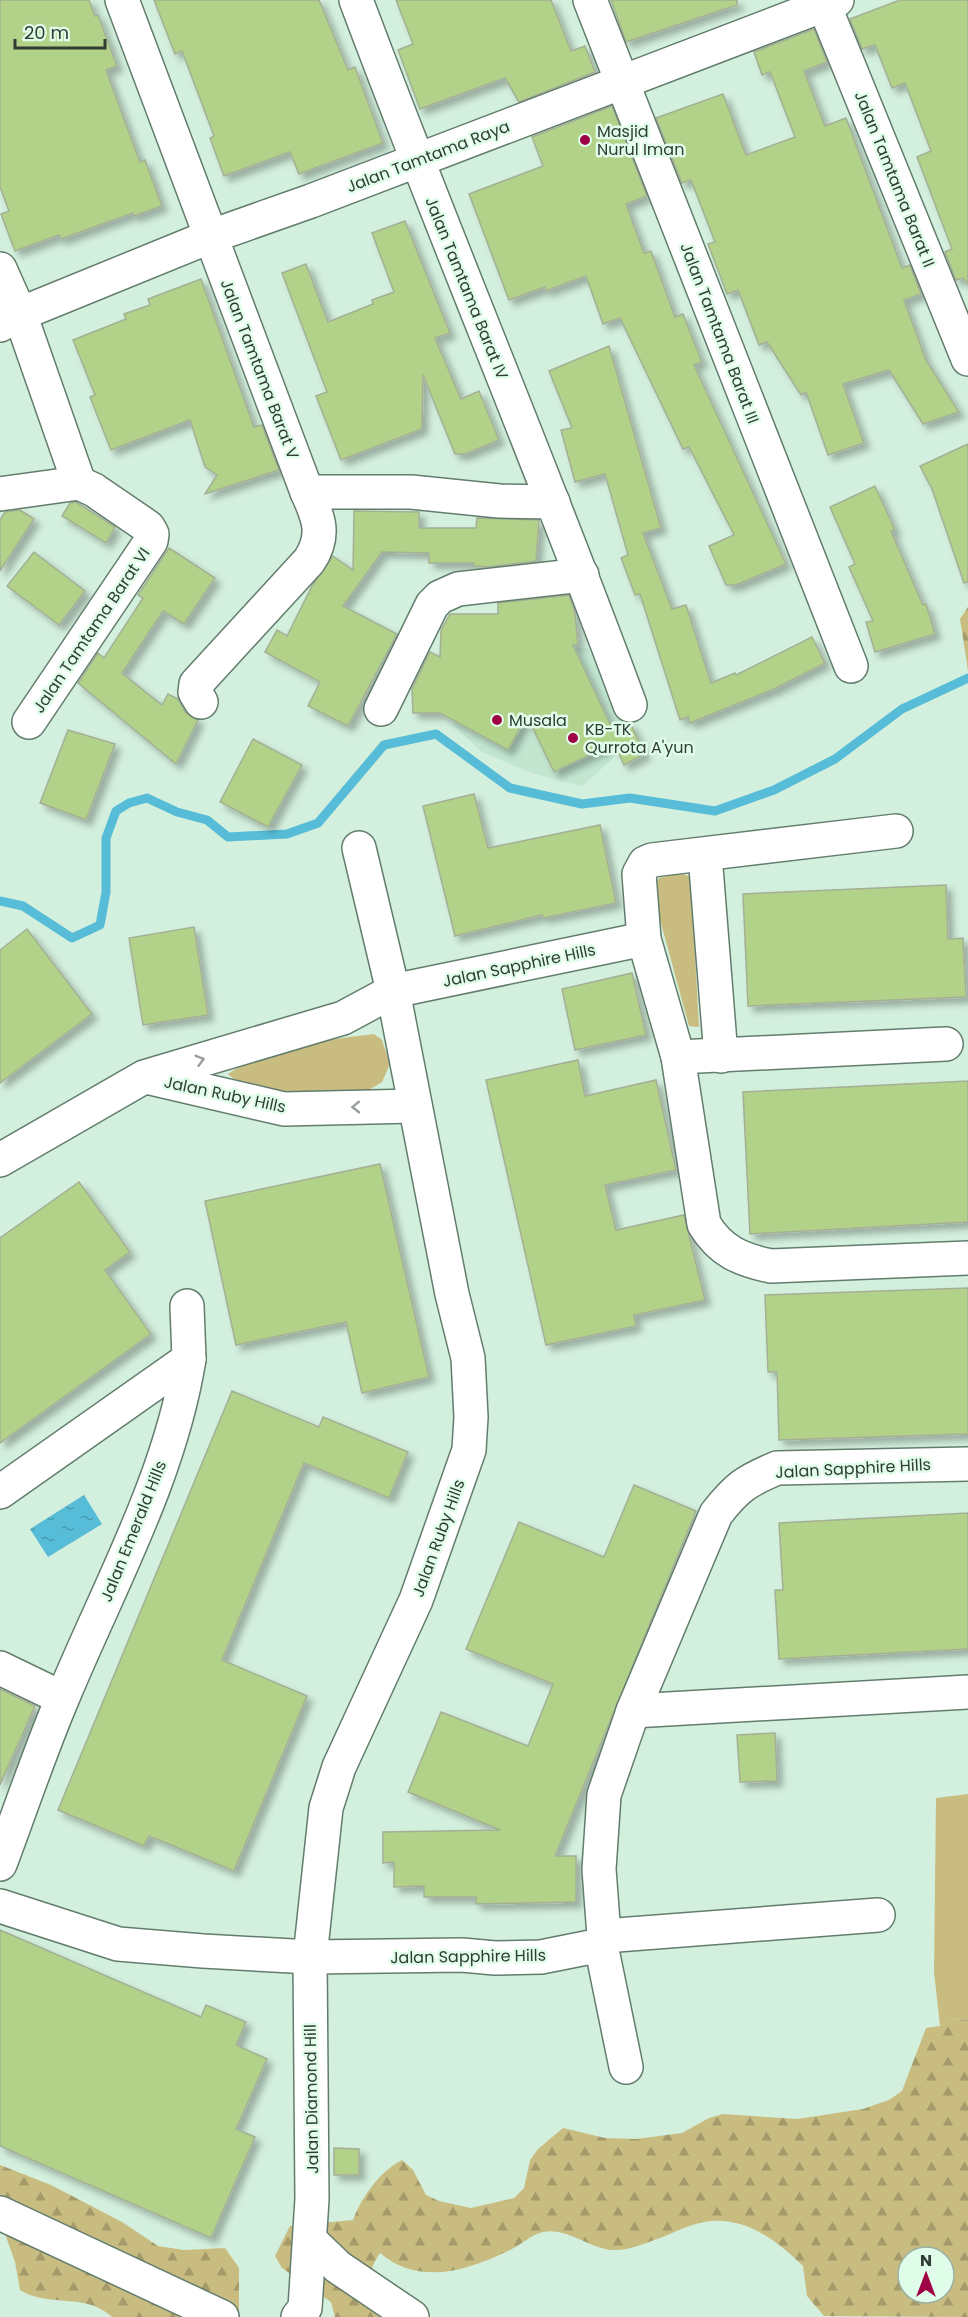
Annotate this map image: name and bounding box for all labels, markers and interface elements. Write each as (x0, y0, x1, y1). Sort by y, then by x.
scale bar (15, 12, 105, 50)
text: 20 m (24, 20, 69, 45)
street label: Jalan Tamtama Barat II (849, 88, 940, 271)
street label: Jalan Tamtama Raya (343, 115, 513, 198)
place label: Masjid Nurul Iman (597, 120, 684, 161)
marker: Masjid Nurul Iman (578, 133, 592, 147)
street label: Jalan Tamtama Barat IV (419, 193, 514, 383)
street label: Jalan Tamtama Barat III (674, 239, 765, 427)
street label: Jalan Tamtama Barat V (215, 276, 305, 463)
street label: Jalan Tamtama Barat VI (27, 543, 155, 718)
place label: Musala (509, 709, 567, 732)
marker: Musala (490, 713, 504, 727)
place label: KB-TK Qurrota A'yun (585, 718, 694, 759)
marker: KB-TK Qurrota A'yun (566, 731, 580, 745)
street label: Jalan Sapphire Hills (440, 938, 598, 993)
one-way arrow (194, 1055, 205, 1067)
street label: Jalan Ruby Hills (162, 1070, 288, 1119)
one-way arrow (352, 1101, 361, 1114)
street label: Jalan Sapphire Hills (775, 1453, 932, 1484)
street label: Jalan Emerald Hills (95, 1457, 172, 1605)
street label: Jalan Ruby Hills (406, 1476, 470, 1600)
street label: Jalan Sapphire Hills (390, 1944, 546, 1969)
street label: Jalan Diamond Hill (299, 2024, 324, 2174)
north arrow (896, 2245, 956, 2305)
text: N (920, 2249, 932, 2272)

